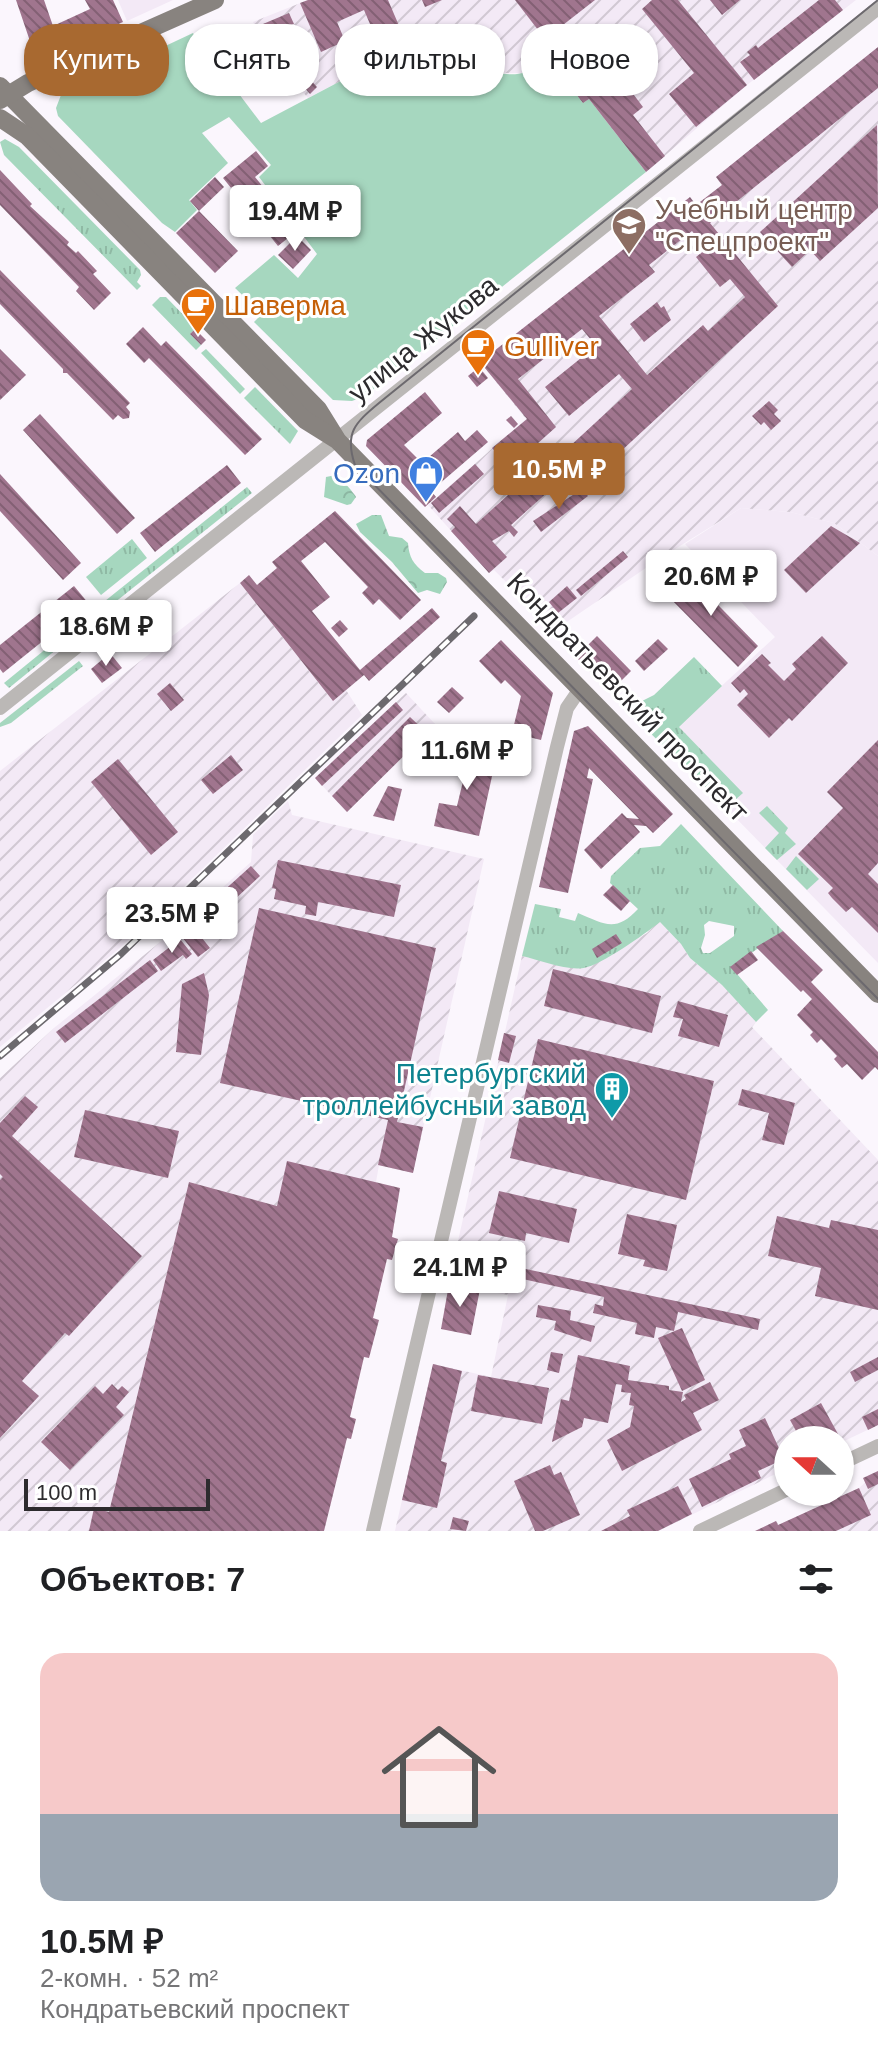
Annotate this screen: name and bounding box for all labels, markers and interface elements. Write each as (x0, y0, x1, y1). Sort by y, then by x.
chip: Купить (24, 24, 169, 96)
chip: Снять (185, 24, 319, 96)
chip: Фильтры (335, 24, 505, 96)
chip: Новое (521, 24, 658, 96)
pin: 19.4M ₽ (221, 185, 369, 253)
place label: Учебный центр "Спецпроект" (655, 194, 853, 257)
text: 19.4M ₽ (248, 196, 342, 226)
school or university icon: Учебный центр "Спецпроект" (610, 206, 648, 256)
street label: улица Жукова (342, 269, 504, 408)
cafe icon: Шаверма (179, 286, 217, 336)
place label: Шаверма (224, 290, 346, 321)
cafe icon: Gulliver (459, 327, 497, 377)
place label: Gulliver (504, 331, 599, 362)
pin: 10.5M ₽ (485, 443, 633, 511)
shop icon: Ozon (407, 454, 445, 504)
text: 10.5M ₽ (512, 454, 606, 484)
place label: Ozon (333, 458, 400, 489)
pin: 20.6M ₽ (637, 550, 785, 618)
text: 20.6M ₽ (664, 561, 758, 591)
street label: Кондратьевский проспект (501, 566, 755, 828)
pin: 18.6M ₽ (32, 600, 180, 668)
text: 18.6M ₽ (59, 611, 153, 641)
pin: 11.6M ₽ (393, 724, 541, 792)
text: 11.6M ₽ (420, 735, 514, 765)
pin: 23.5M ₽ (98, 887, 246, 955)
text: 23.5M ₽ (125, 898, 219, 928)
place label: Петербургский троллейбусный завод (302, 1058, 586, 1121)
building icon: Петербургский троллейбусный завод (593, 1070, 631, 1120)
pin: 24.1M ₽ (386, 1241, 534, 1309)
text: 24.1M ₽ (413, 1252, 507, 1282)
north arrow (774, 1426, 854, 1506)
map controls (774, 1426, 854, 1506)
scale bar (24, 1475, 210, 1511)
text: 100 m (36, 1480, 97, 1505)
icon: filters (794, 1557, 838, 1601)
text: Объектов: 7 (40, 1560, 245, 1598)
icon: home (367, 1705, 511, 1849)
text: 10.5M ₽ (40, 1922, 164, 1960)
text: 2-комн. · 52 m² (40, 1963, 218, 1993)
text: Кондратьевский проспект (40, 1994, 350, 2024)

